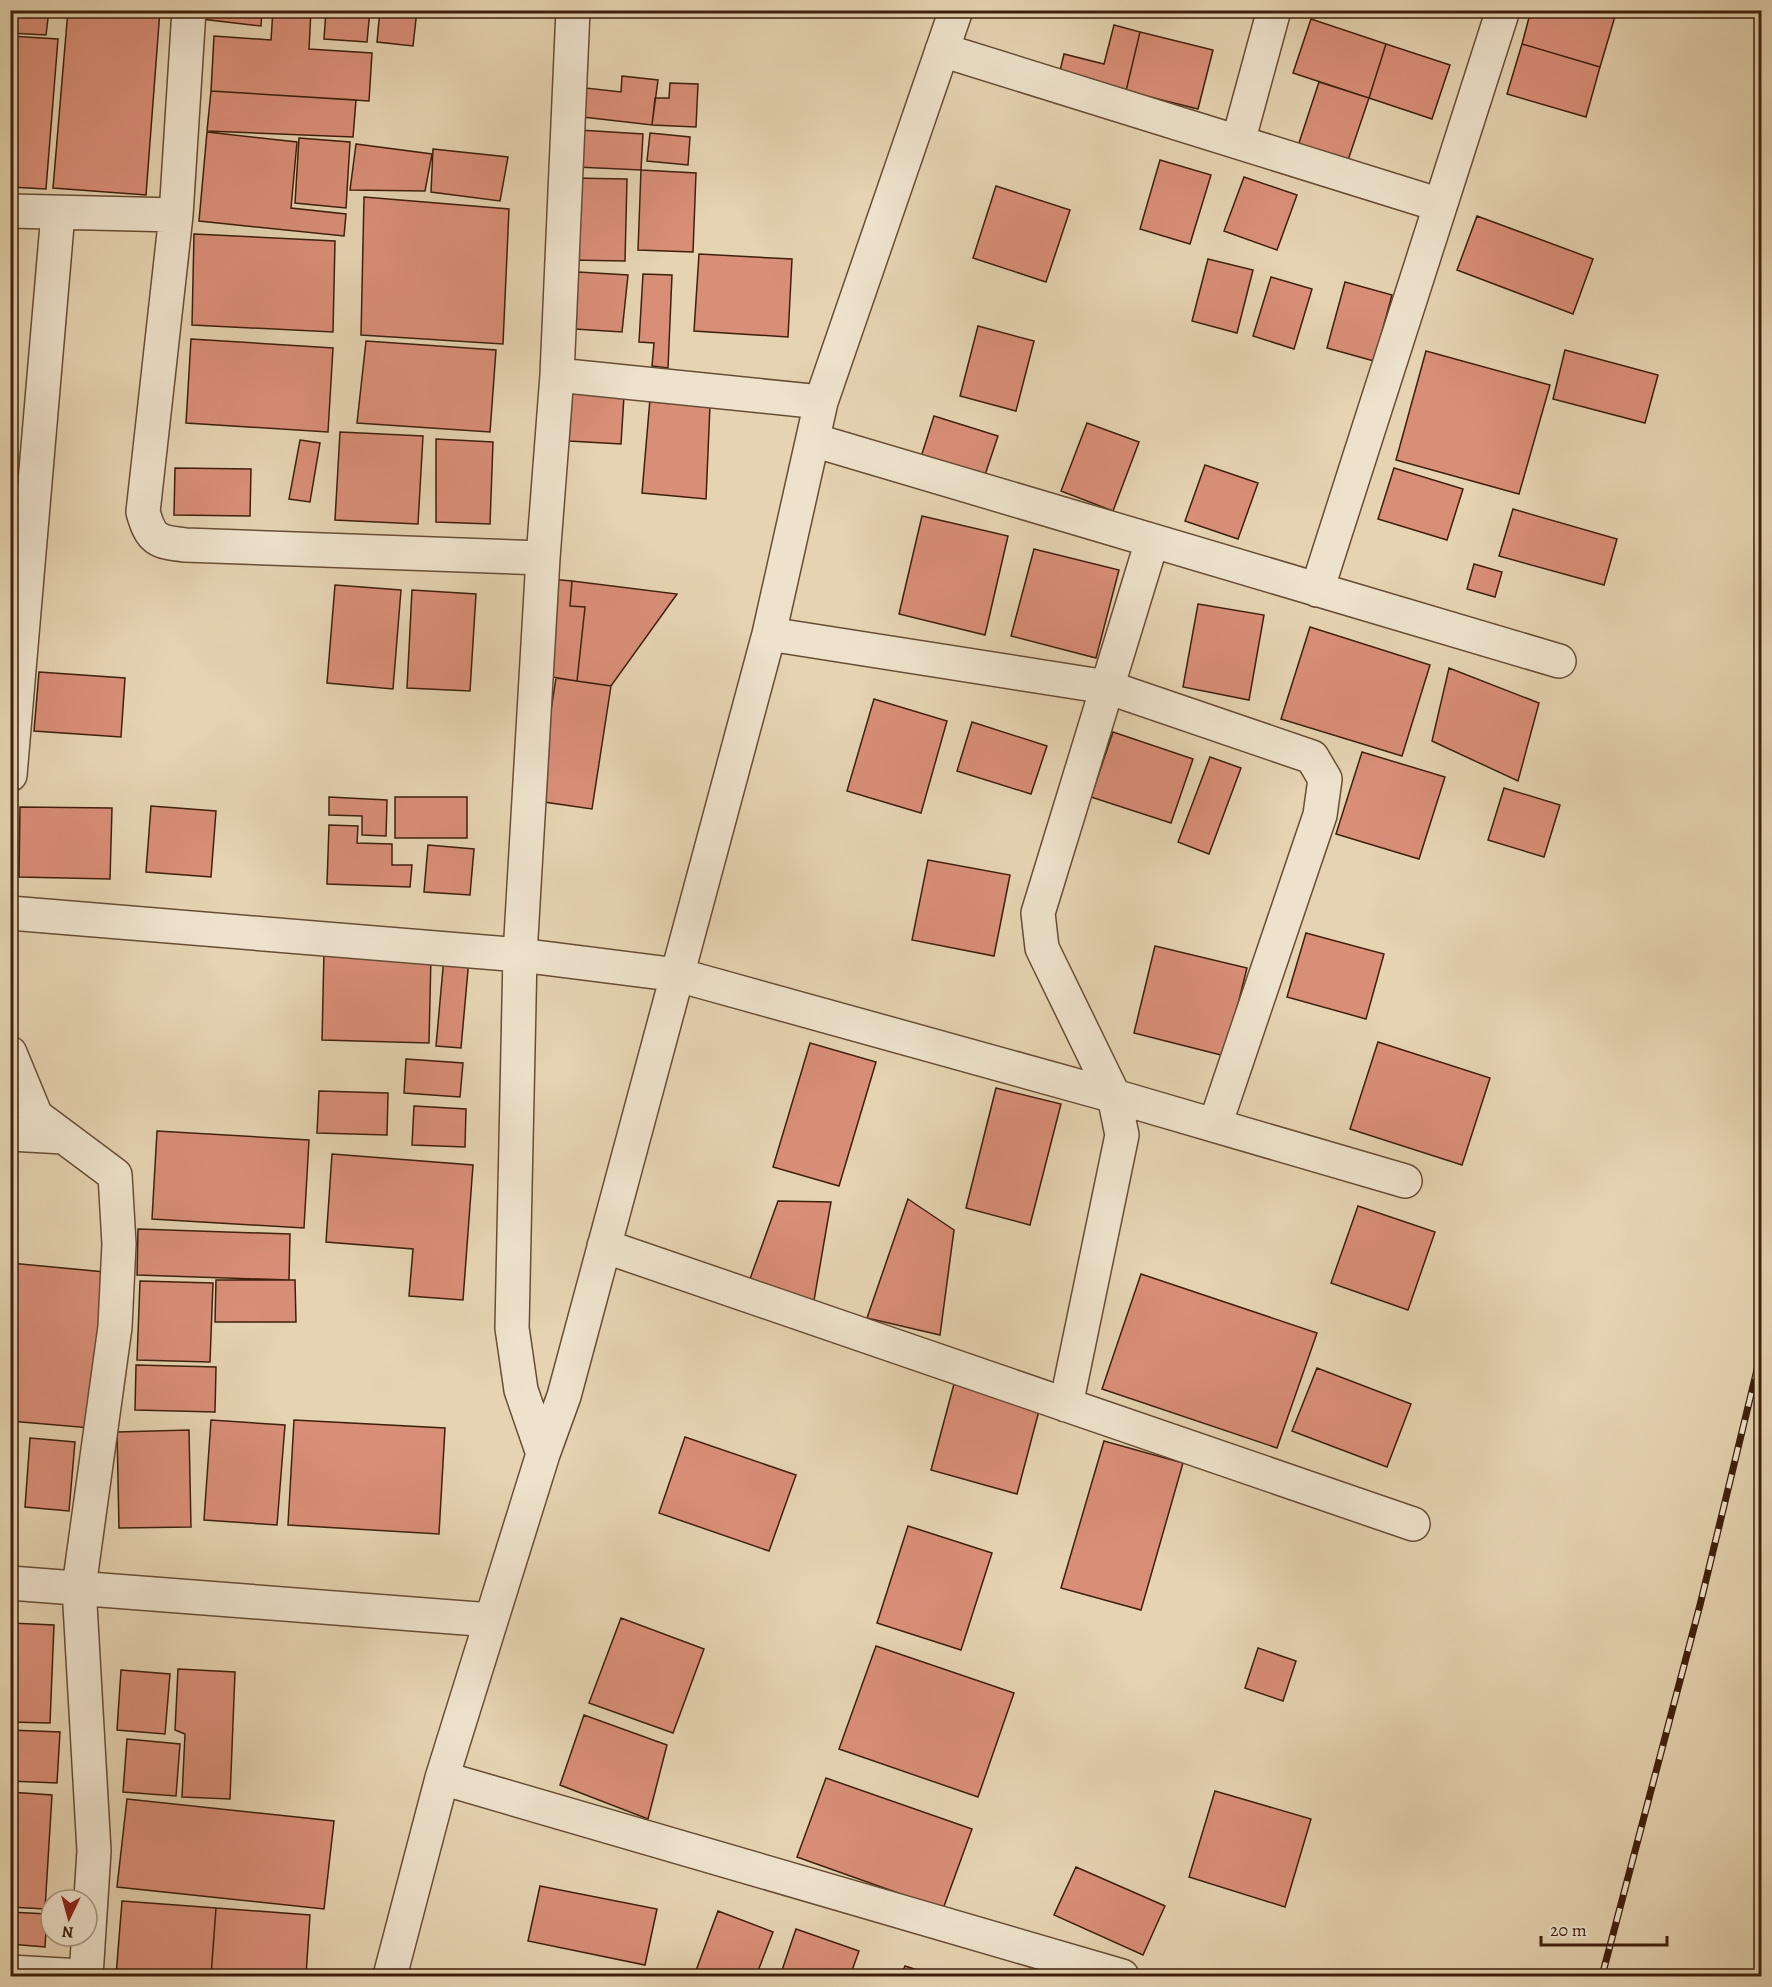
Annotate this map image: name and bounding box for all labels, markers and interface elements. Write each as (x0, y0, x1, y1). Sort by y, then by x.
north arrow (39, 1888, 99, 1948)
scale bar (1541, 1909, 1667, 1947)
text: 20 m (1550, 1918, 1587, 1942)
text: N (61, 1920, 75, 1943)

